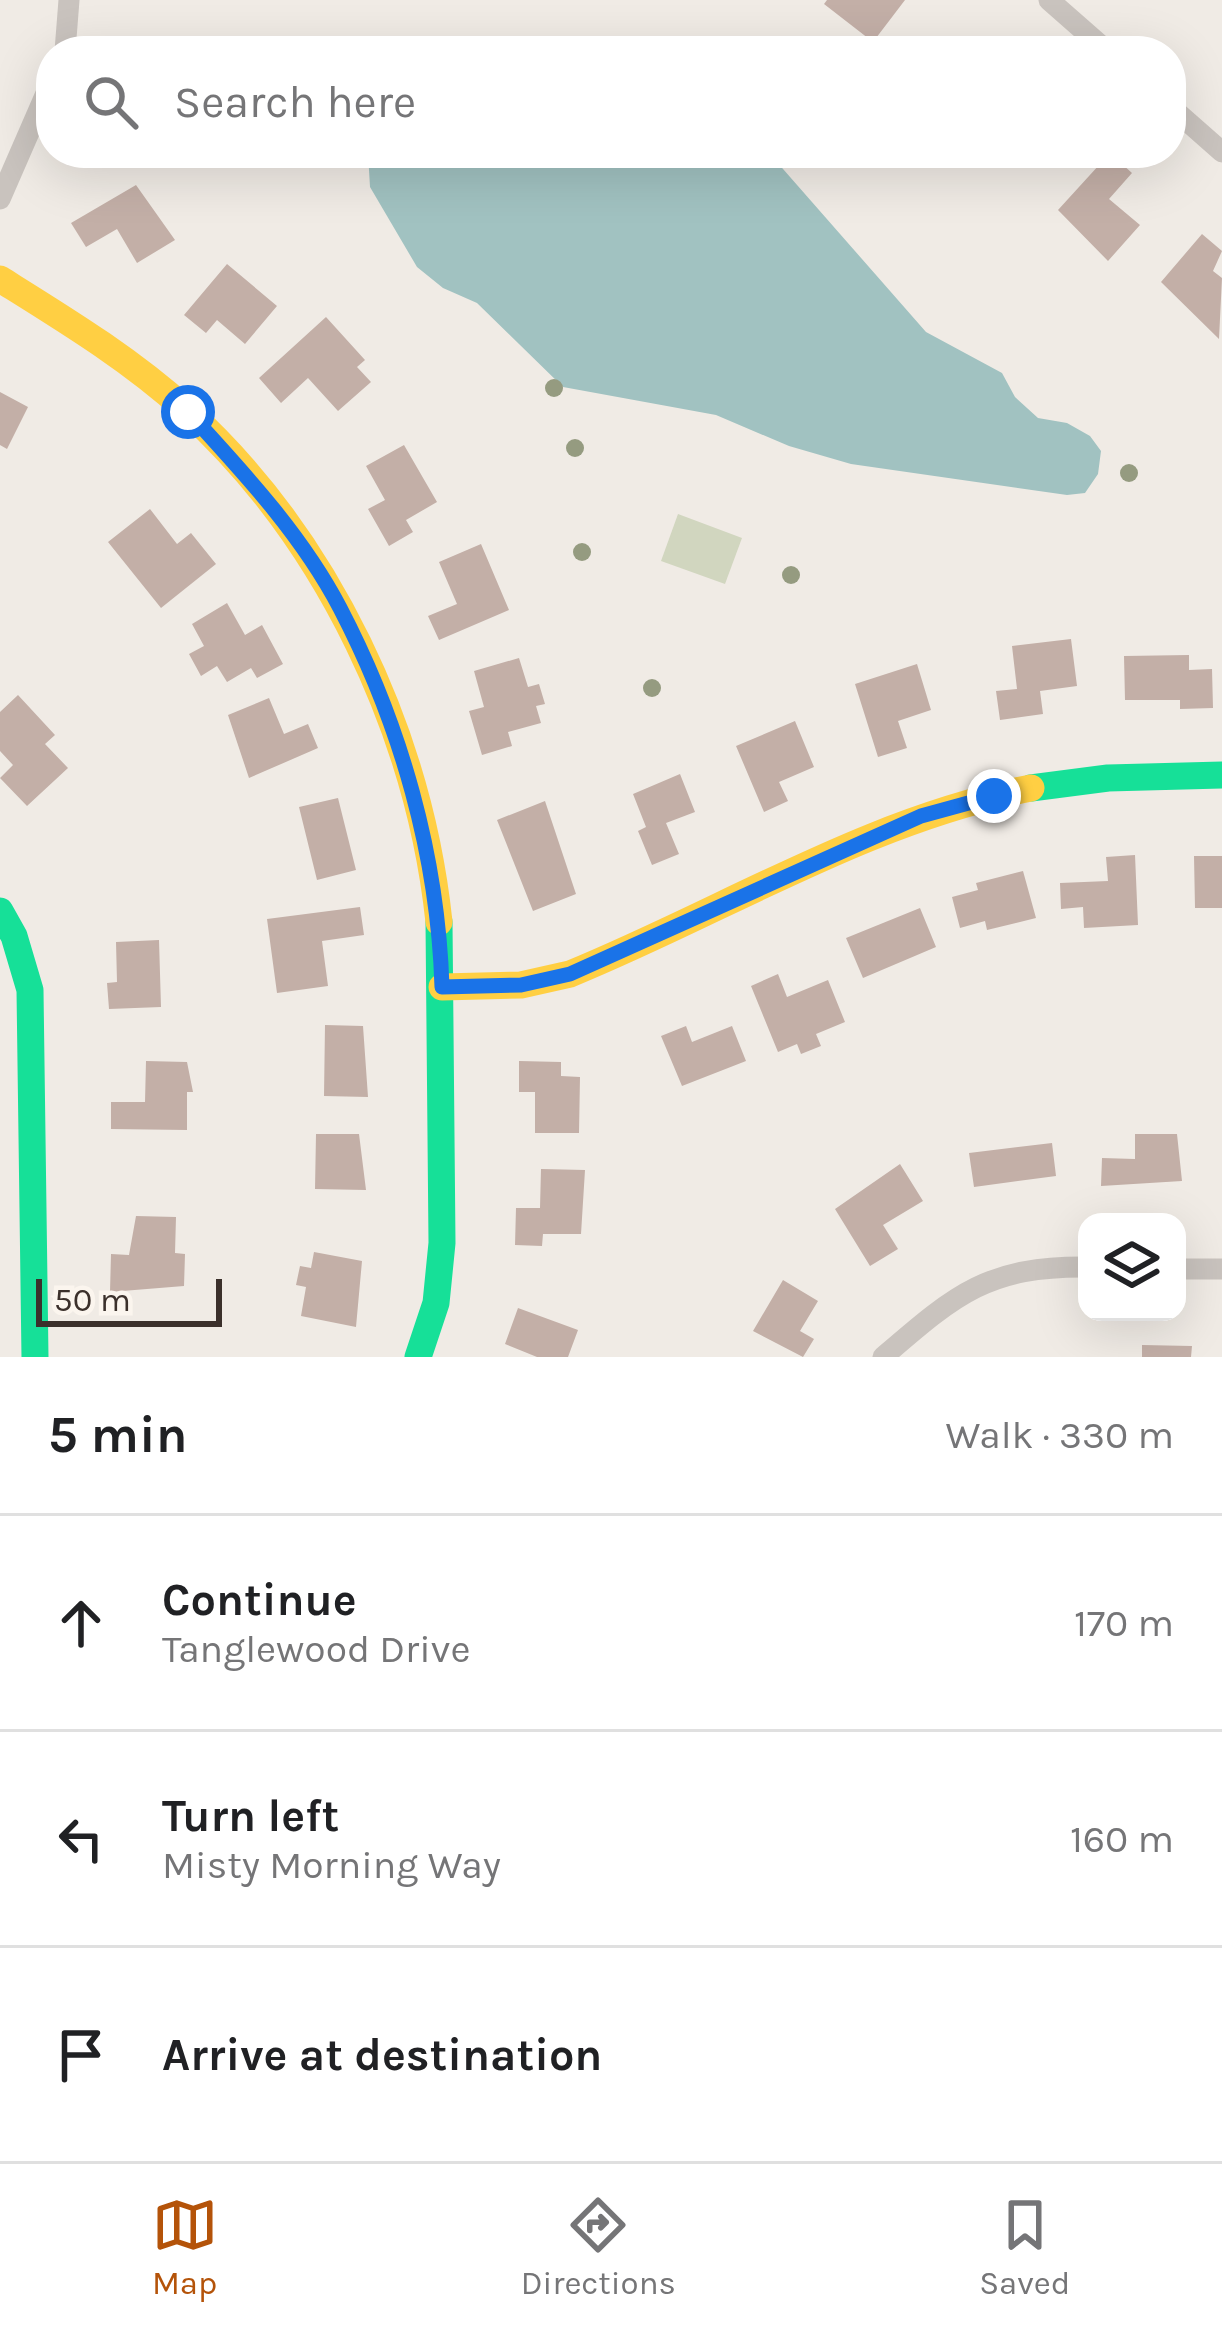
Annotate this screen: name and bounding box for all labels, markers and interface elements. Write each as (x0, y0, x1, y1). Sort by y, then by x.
search box (36, 36, 1186, 168)
icon: search (78, 69, 144, 135)
text: Search here (174, 76, 416, 128)
route start (161, 385, 215, 439)
route end (967, 769, 1021, 823)
map controls (1078, 1213, 1186, 1321)
button: layers (1078, 1213, 1186, 1321)
scale bar (36, 1273, 222, 1326)
text: 50 m (54, 1281, 131, 1319)
text: 5 min (48, 1405, 188, 1465)
text: Walk · 330 m (946, 1412, 1174, 1458)
text: Continue (162, 1574, 357, 1626)
icon: ahead (48, 1590, 114, 1656)
text: 170 m (1074, 1600, 1174, 1646)
text: Tanglewood Drive (162, 1626, 470, 1672)
text: Turn left (162, 1790, 339, 1842)
icon: left (48, 1806, 114, 1872)
text: 160 m (1070, 1816, 1174, 1862)
text: Misty Morning Way (162, 1842, 501, 1888)
icon: arrive (48, 2022, 114, 2088)
text: Arrive at destination (162, 2029, 602, 2081)
tab: Map (152, 2192, 218, 2302)
tab: Directions (521, 2192, 676, 2302)
tab: Saved (979, 2192, 1070, 2302)

